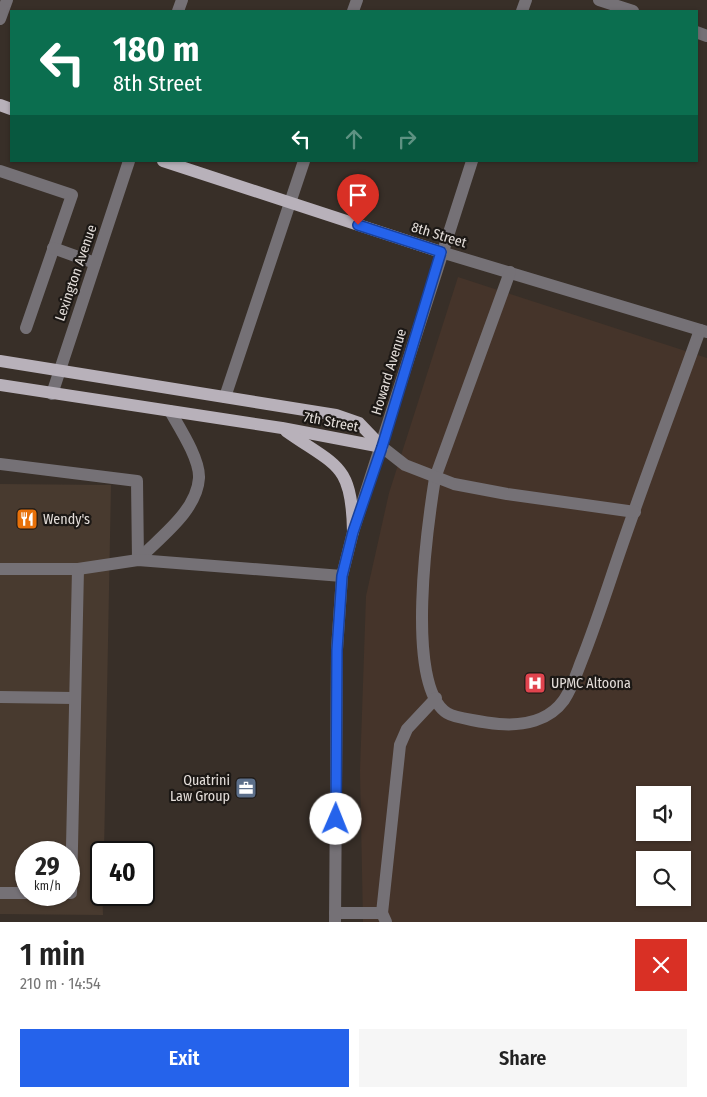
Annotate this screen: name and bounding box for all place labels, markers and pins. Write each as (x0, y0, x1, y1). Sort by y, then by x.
pin (337, 174, 379, 225)
restaurant icon: Wendy's (15, 507, 39, 531)
place label: Wendy's (43, 511, 90, 528)
hospital icon: UPMC Altoona (523, 671, 547, 695)
place label: UPMC Altoona (551, 675, 631, 692)
place label: Quatrini Law Group (170, 772, 230, 805)
office icon: Quatrini Law Group (234, 776, 258, 800)

